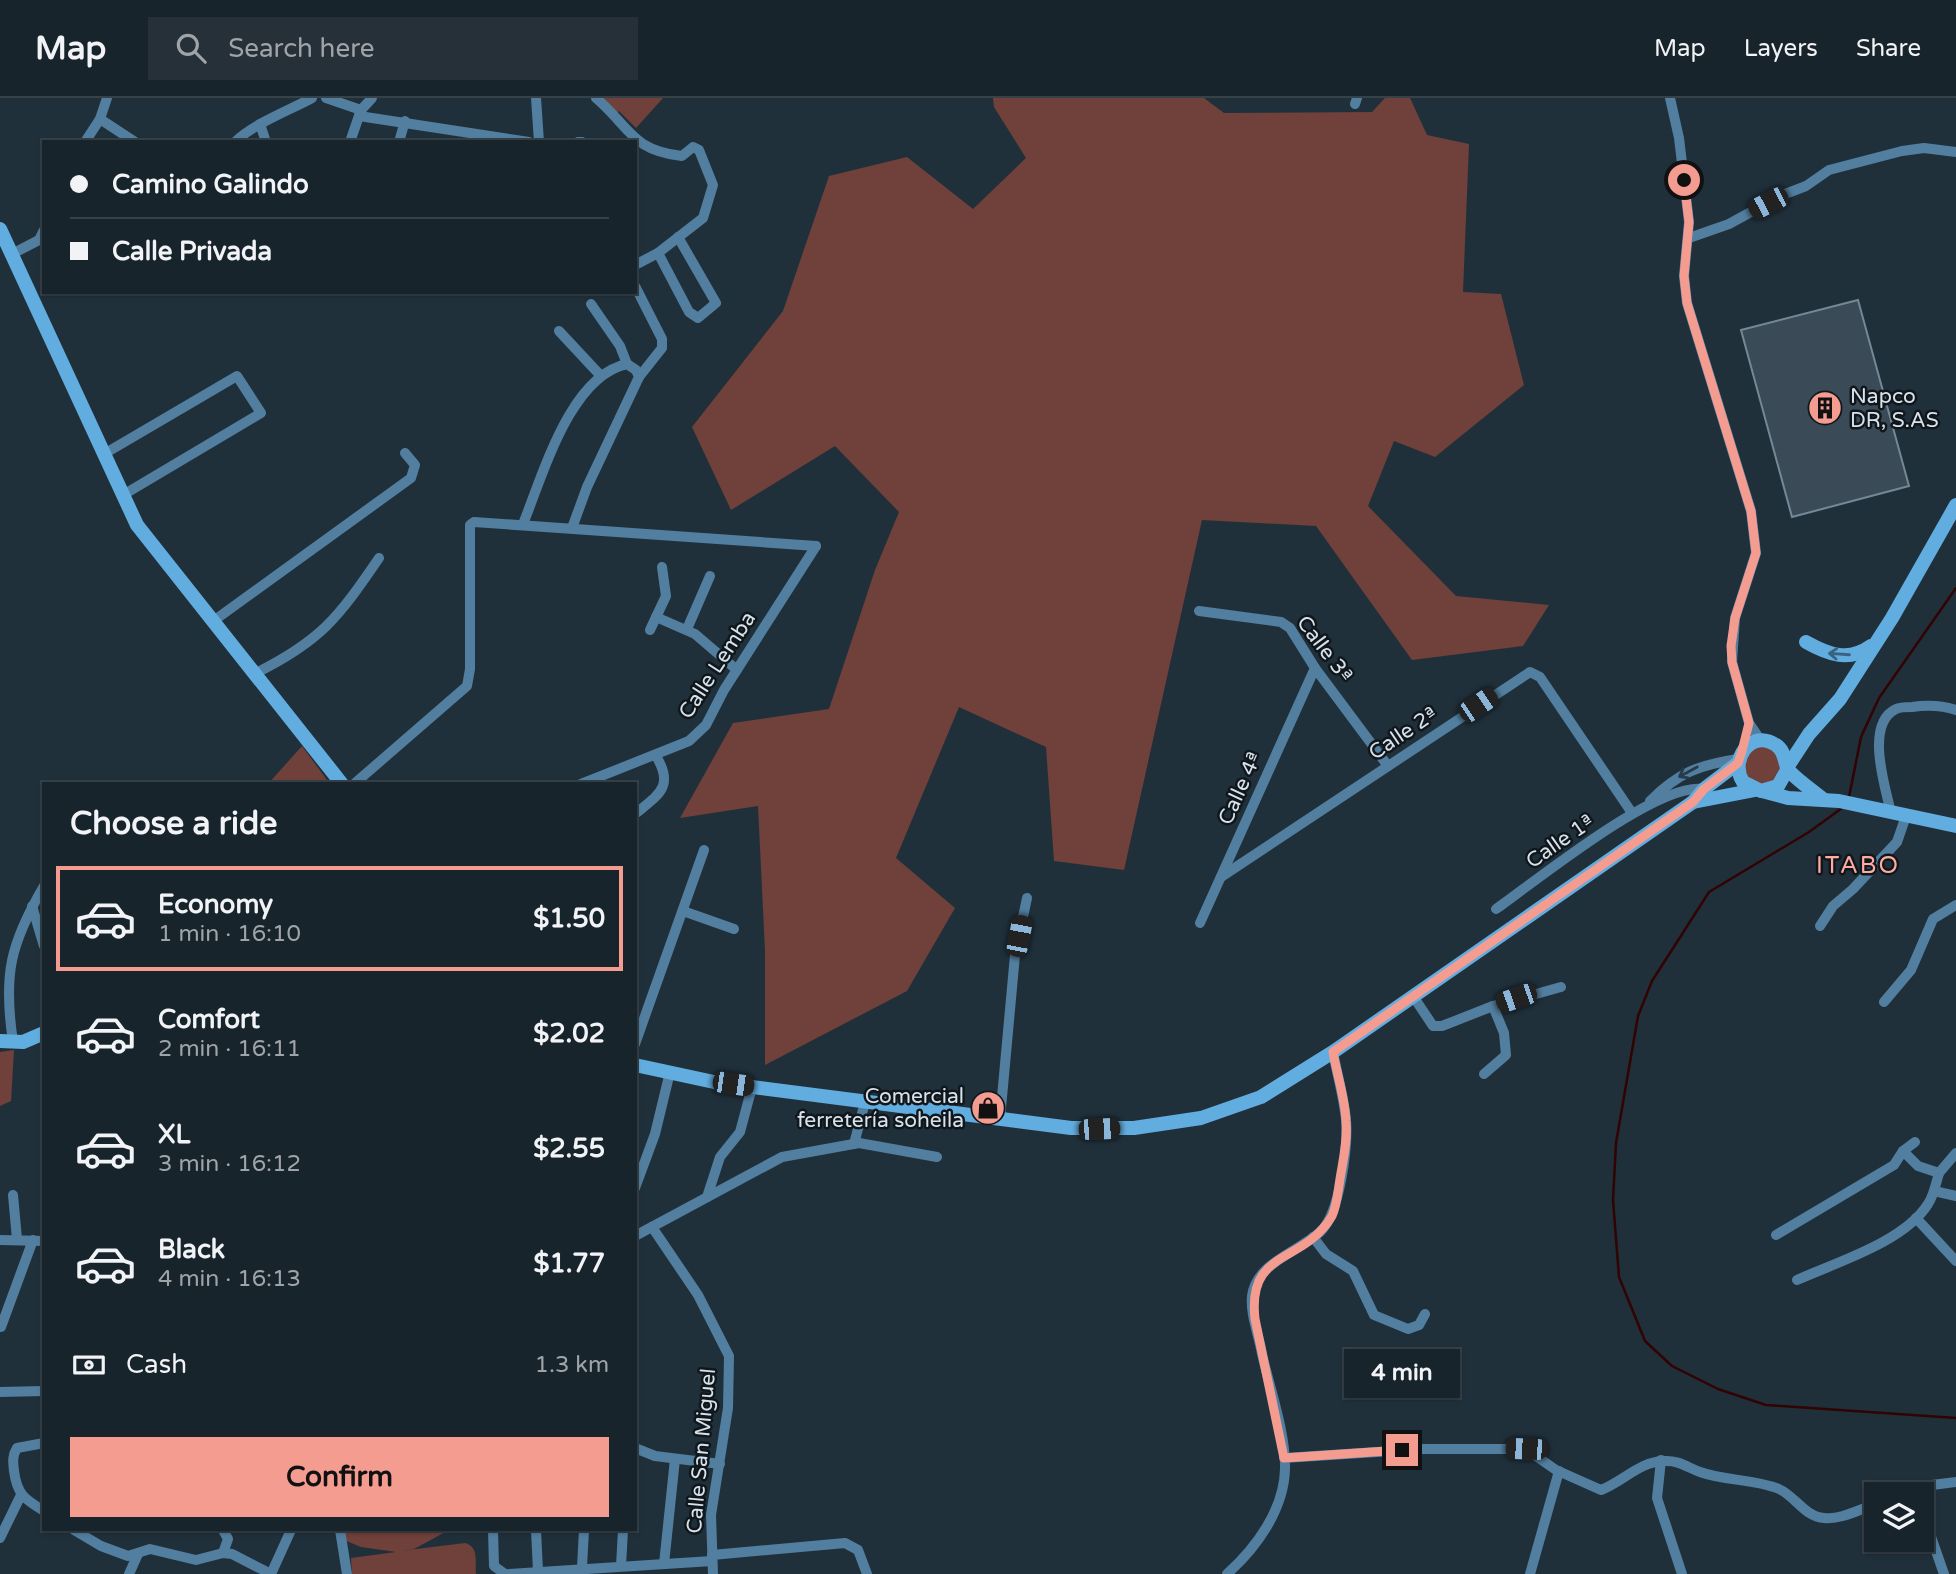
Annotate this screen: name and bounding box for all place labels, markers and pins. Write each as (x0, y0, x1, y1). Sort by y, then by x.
place label: Napco DR, S.AS (1850, 384, 1939, 433)
building icon: Napco DR, S.AS (1806, 389, 1844, 427)
place label: Comercial ferretería soheila (797, 1084, 964, 1133)
shop icon: Comercial ferretería soheila (969, 1089, 1007, 1127)

